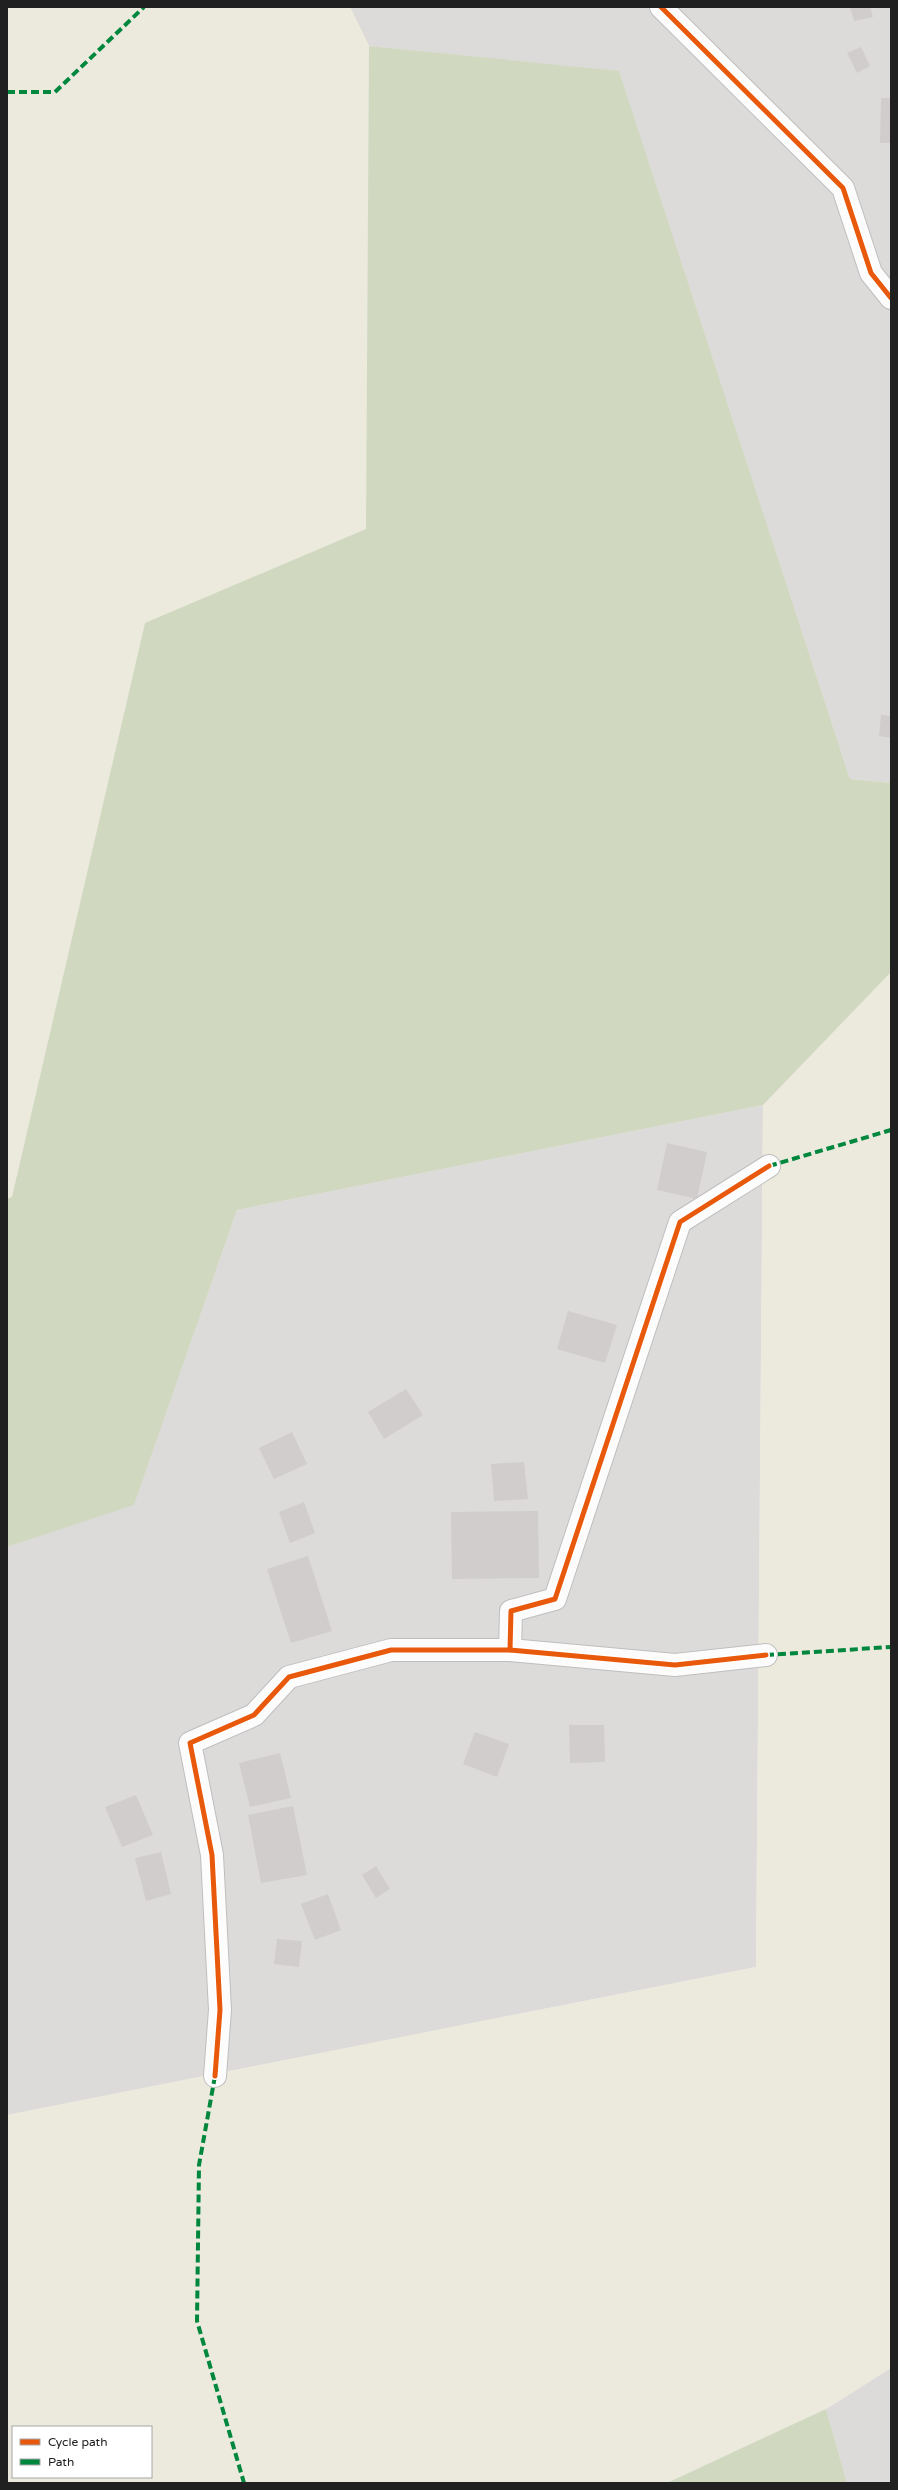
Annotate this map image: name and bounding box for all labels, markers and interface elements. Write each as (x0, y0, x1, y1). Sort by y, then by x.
legend (12, 2426, 152, 2478)
text: Cycle path (48, 2435, 107, 2449)
text: Path (48, 2455, 74, 2469)

